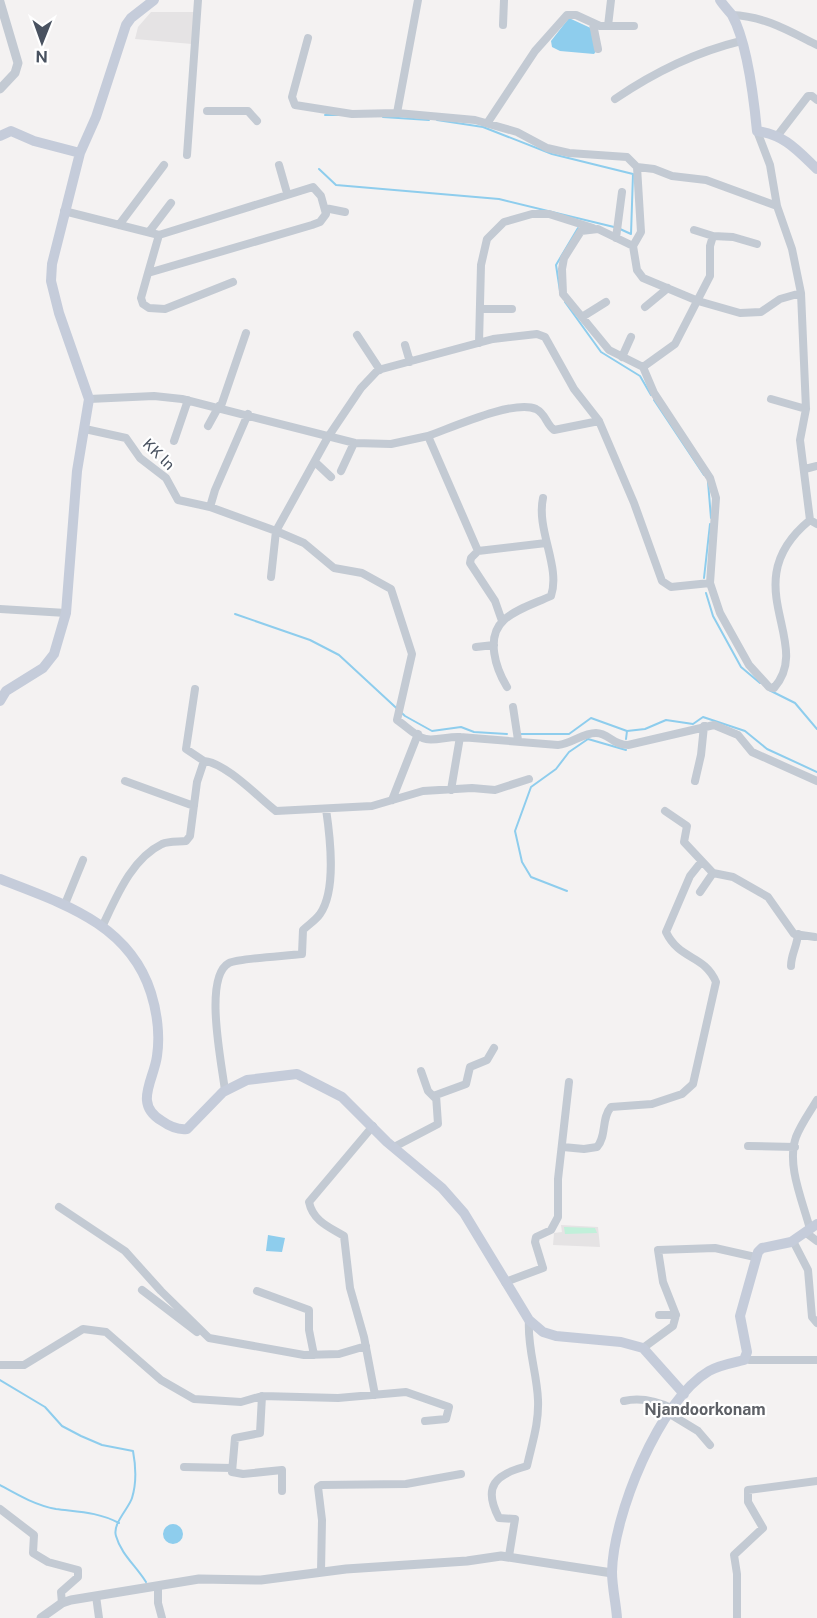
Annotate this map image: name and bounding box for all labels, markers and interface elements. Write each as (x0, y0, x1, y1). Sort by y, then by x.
north arrow (12, 12, 72, 72)
text: N (35, 47, 48, 66)
street label: KK ln (140, 435, 178, 473)
district label: Njandoorkonam (644, 1400, 766, 1419)

